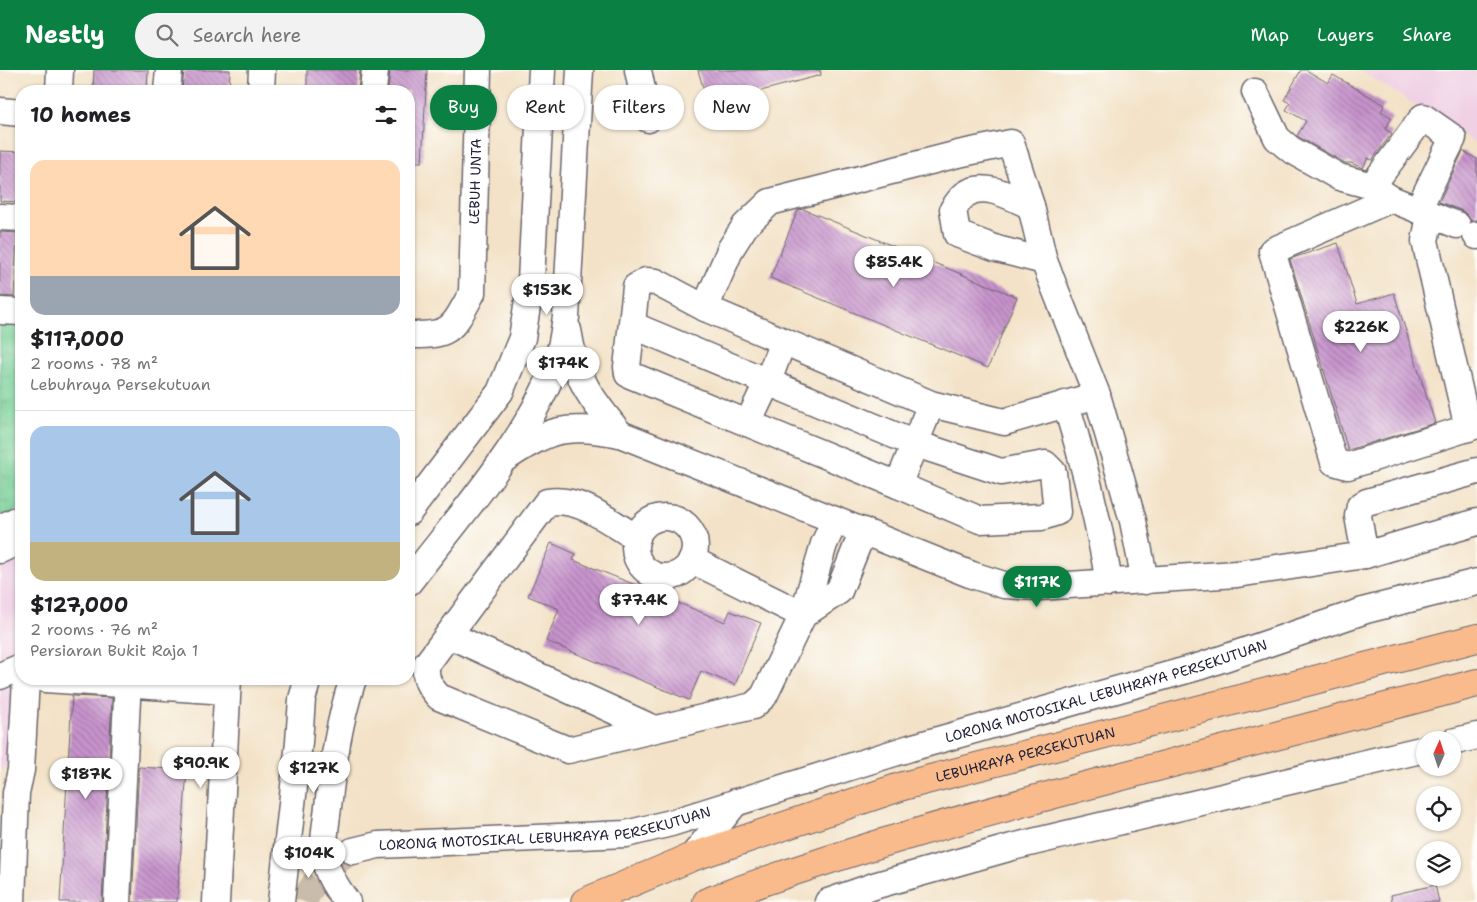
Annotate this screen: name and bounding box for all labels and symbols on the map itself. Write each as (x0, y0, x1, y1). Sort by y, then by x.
street label: LEBUH UNTA (465, 138, 485, 225)
pin: $85.4K (853, 246, 935, 288)
pin: $153K (512, 274, 582, 316)
pin: $226K (1326, 310, 1396, 353)
pin: $174K (528, 346, 598, 389)
pin: $117K (1002, 566, 1072, 608)
pin: $77.4K (598, 584, 680, 626)
street label: LORONG MOTOSIKAL LEBUHRAYA PERSEKUTUAN (943, 635, 1269, 747)
street label: LEBUHRAYA PERSEKUTUAN (934, 723, 1117, 786)
north arrow (1416, 731, 1461, 776)
pin: $90.9K (160, 746, 242, 789)
pin: $127K (279, 752, 349, 794)
pin: $187K (51, 758, 121, 800)
street label: LORONG MOTOSIKAL LEBUHRAYA PERSEKUTUAN (379, 802, 713, 854)
pin: $104K (274, 836, 344, 879)

